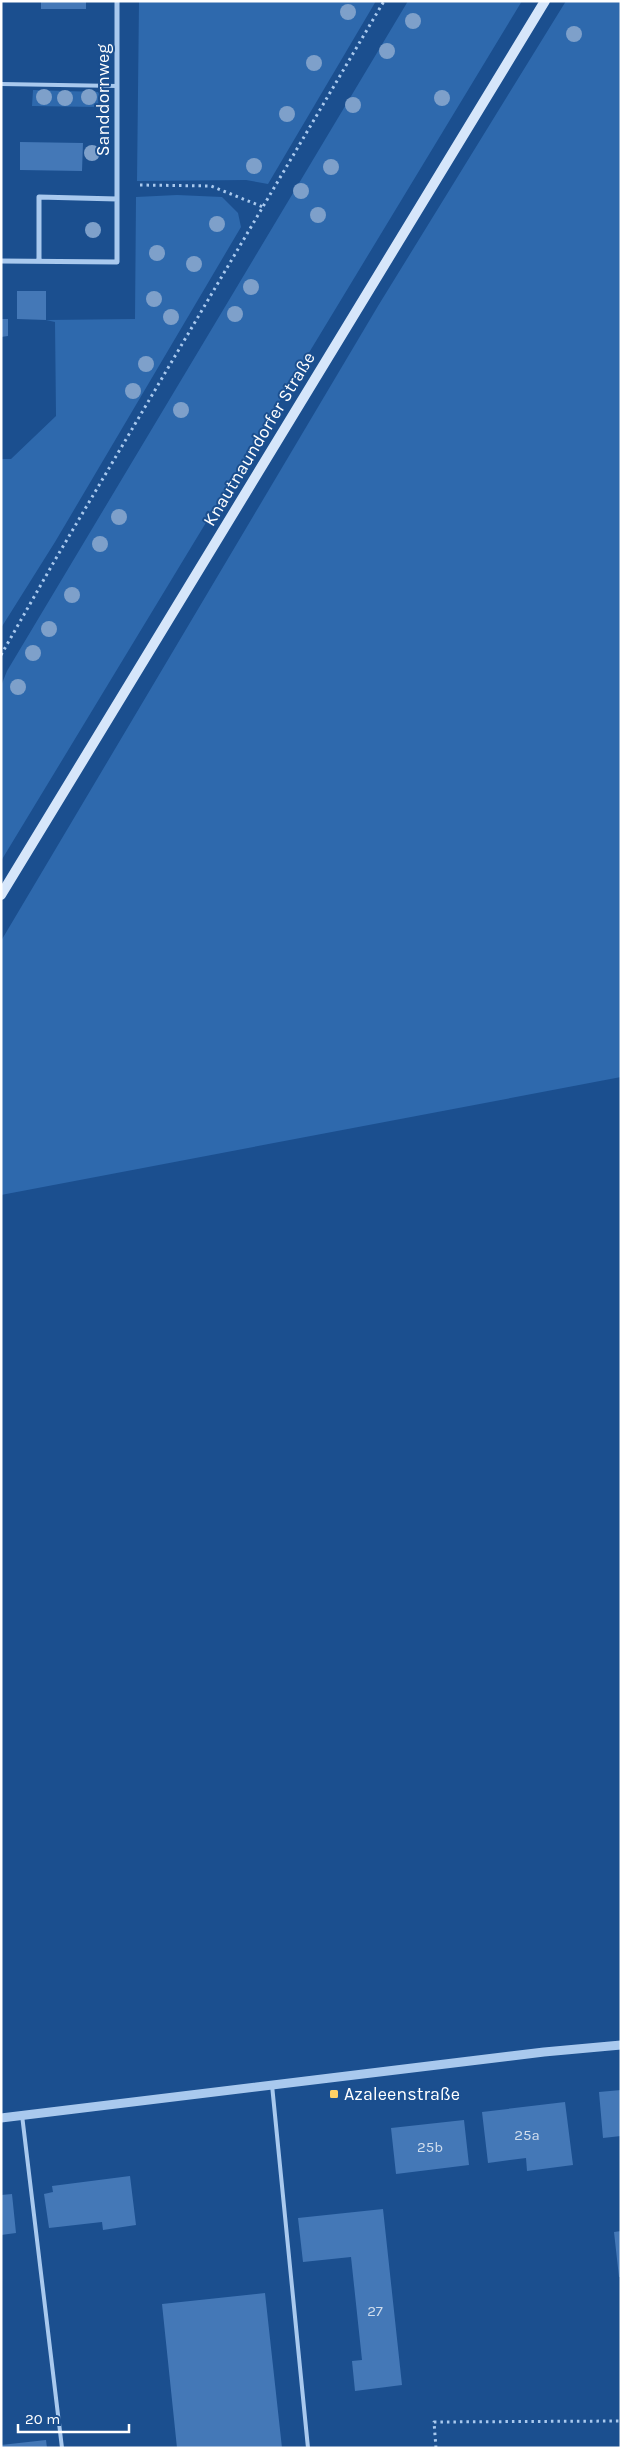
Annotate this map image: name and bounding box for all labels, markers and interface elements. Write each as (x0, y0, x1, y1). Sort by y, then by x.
street label: Sanddornweg (92, 44, 114, 156)
street label: Knautnaundorfer Straße (198, 348, 320, 530)
place label: Azaleenstraße (344, 2083, 460, 2105)
marker: Azaleenstraße (328, 2088, 340, 2100)
house number: 25a (514, 2126, 540, 2144)
house number: 25b (417, 2138, 443, 2156)
house number: 27 (367, 2302, 383, 2320)
scale bar (18, 2402, 129, 2434)
text: 20 m (25, 2410, 60, 2428)

